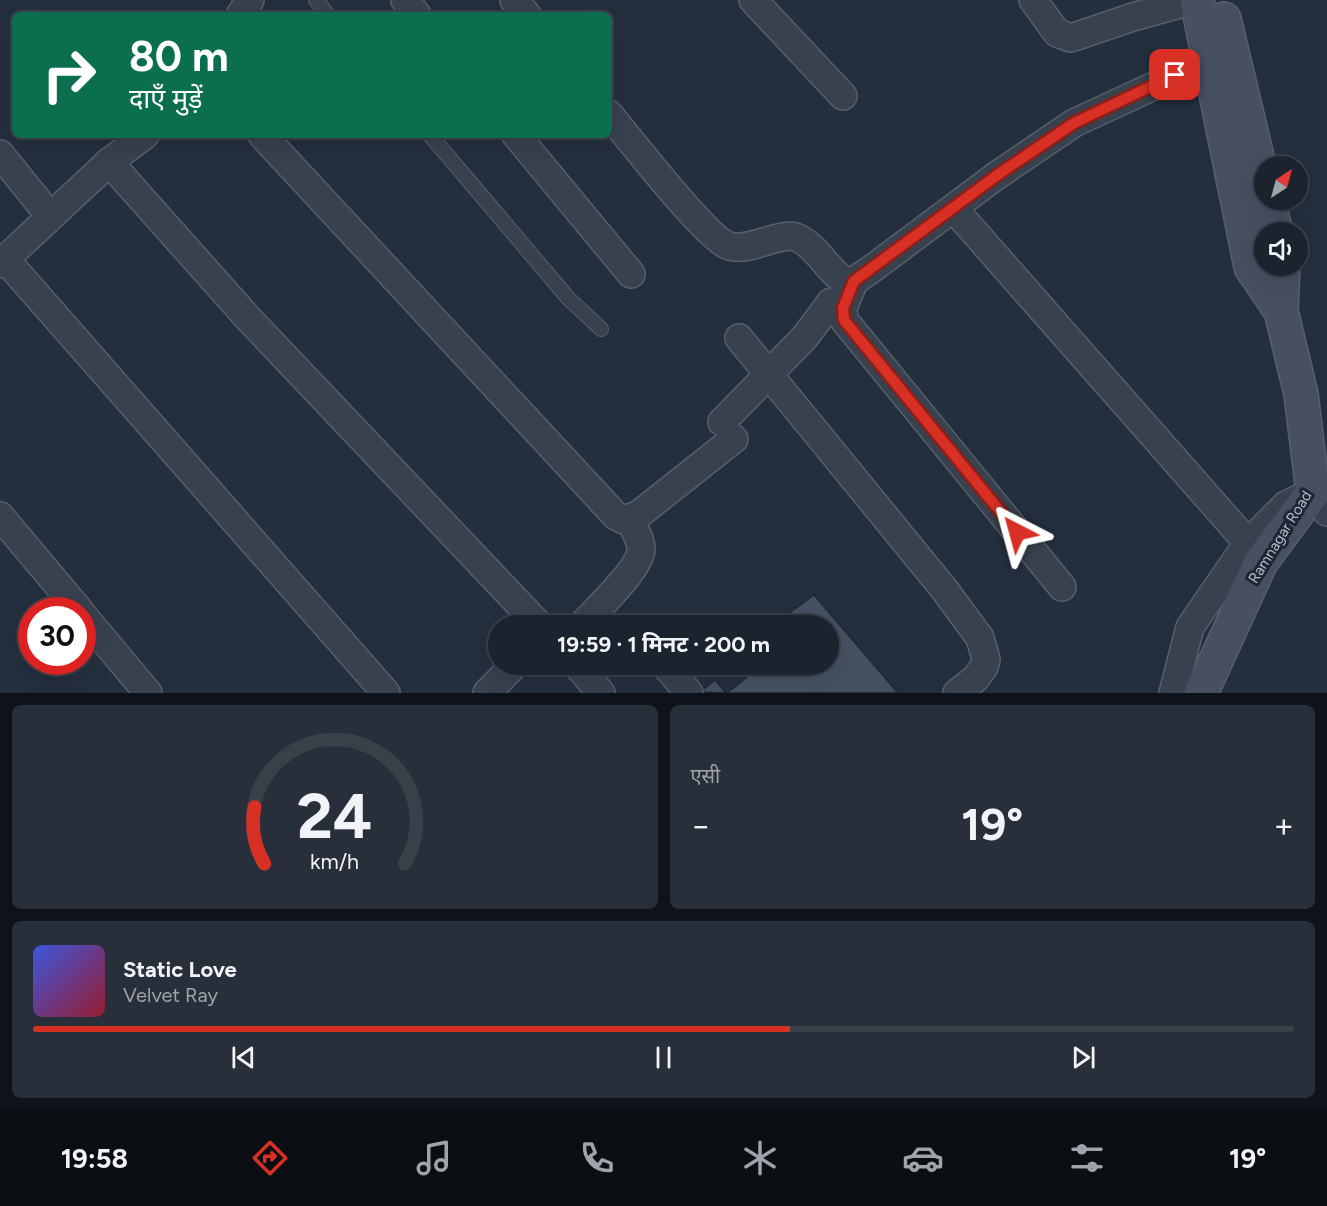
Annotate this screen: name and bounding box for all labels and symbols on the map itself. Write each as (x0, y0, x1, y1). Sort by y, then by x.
pin (1149, 49, 1200, 100)
north arrow (1254, 156, 1308, 210)
street label: Ramnagar Road (1244, 487, 1316, 587)
position arrow (985, 500, 1049, 564)
speed limit sign: 30 (18, 597, 96, 675)

